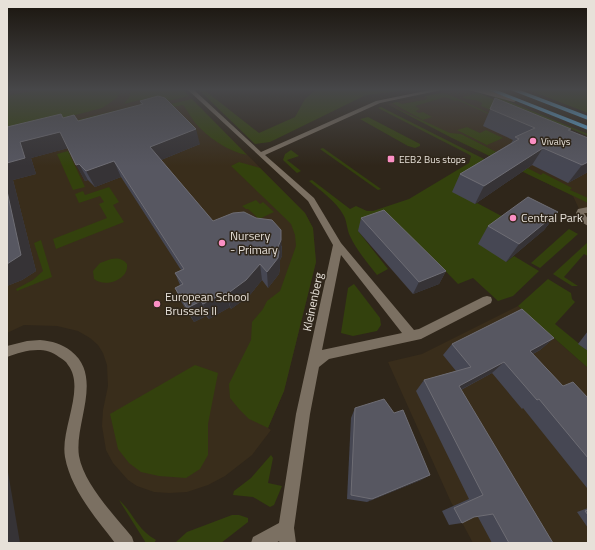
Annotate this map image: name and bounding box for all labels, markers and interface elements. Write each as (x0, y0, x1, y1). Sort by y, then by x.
place label: Vivalys (541, 134, 571, 149)
marker: Vivalys (528, 136, 538, 146)
place label: EEB2 Bus stops (399, 152, 466, 167)
marker: EEB2 Bus stops (386, 154, 396, 164)
place label: Central Park (521, 208, 583, 227)
marker: Central Park (508, 213, 518, 223)
place label: Nursery - Primary (230, 226, 278, 259)
marker: Nursery - Primary (217, 238, 227, 248)
street label: Kleinenberg (297, 271, 328, 333)
place label: European School Brussels II (165, 287, 249, 320)
marker: European School Brussels II (152, 299, 162, 309)

